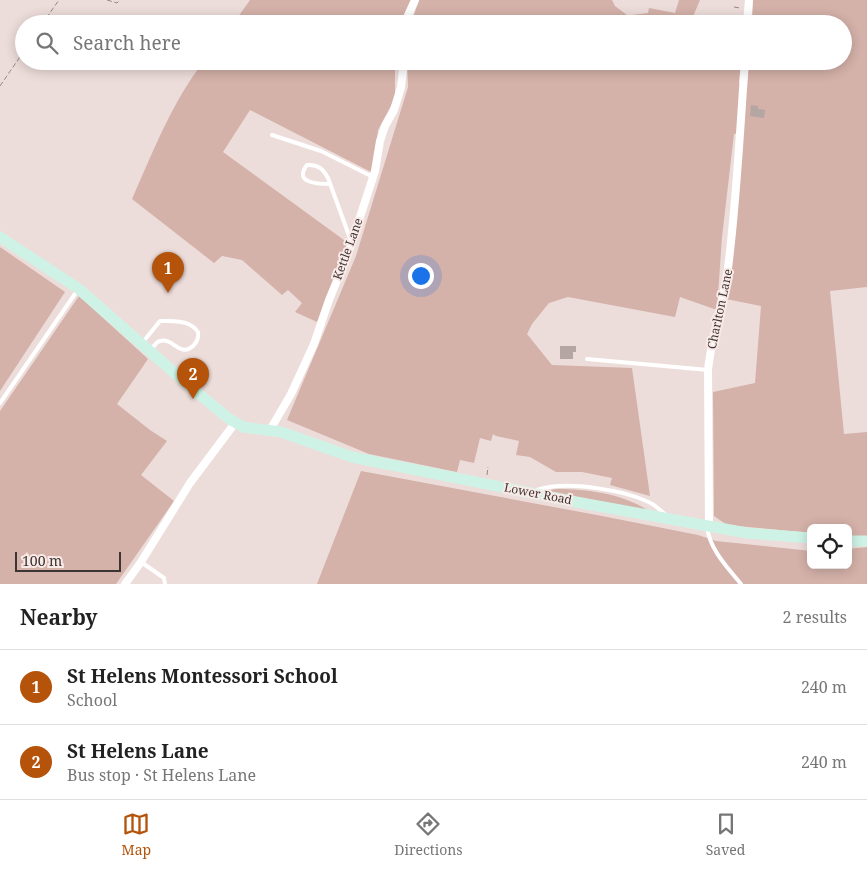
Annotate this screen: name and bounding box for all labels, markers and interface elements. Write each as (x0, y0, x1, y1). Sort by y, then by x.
search box (15, 15, 852, 70)
icon: search (33, 29, 61, 57)
text: Search here (73, 30, 181, 56)
street label: Kettle Lane (328, 216, 367, 282)
pin: 1 (152, 252, 184, 293)
your location (408, 263, 434, 289)
street label: Charlton Lane (703, 267, 736, 351)
pin: 2 (177, 358, 209, 399)
street label: Lower Road (503, 479, 574, 509)
map controls (807, 524, 852, 569)
button: locate (807, 524, 852, 569)
scale bar (15, 549, 121, 572)
text: 100 m (22, 551, 62, 570)
text: Nearby (20, 603, 98, 631)
text: 2 results (783, 606, 847, 628)
text: St Helens Montessori School (67, 663, 338, 689)
text: 1 (31, 676, 41, 698)
text: 240 m (801, 676, 847, 698)
text: School (67, 689, 117, 711)
text: St Helens Lane (67, 738, 209, 764)
text: 2 (31, 751, 41, 773)
text: 240 m (801, 751, 847, 773)
text: Bus stop · St Helens Lane (67, 764, 256, 786)
tab: Map (122, 810, 151, 859)
tab: Directions (394, 810, 463, 859)
tab: Saved (706, 810, 745, 859)

